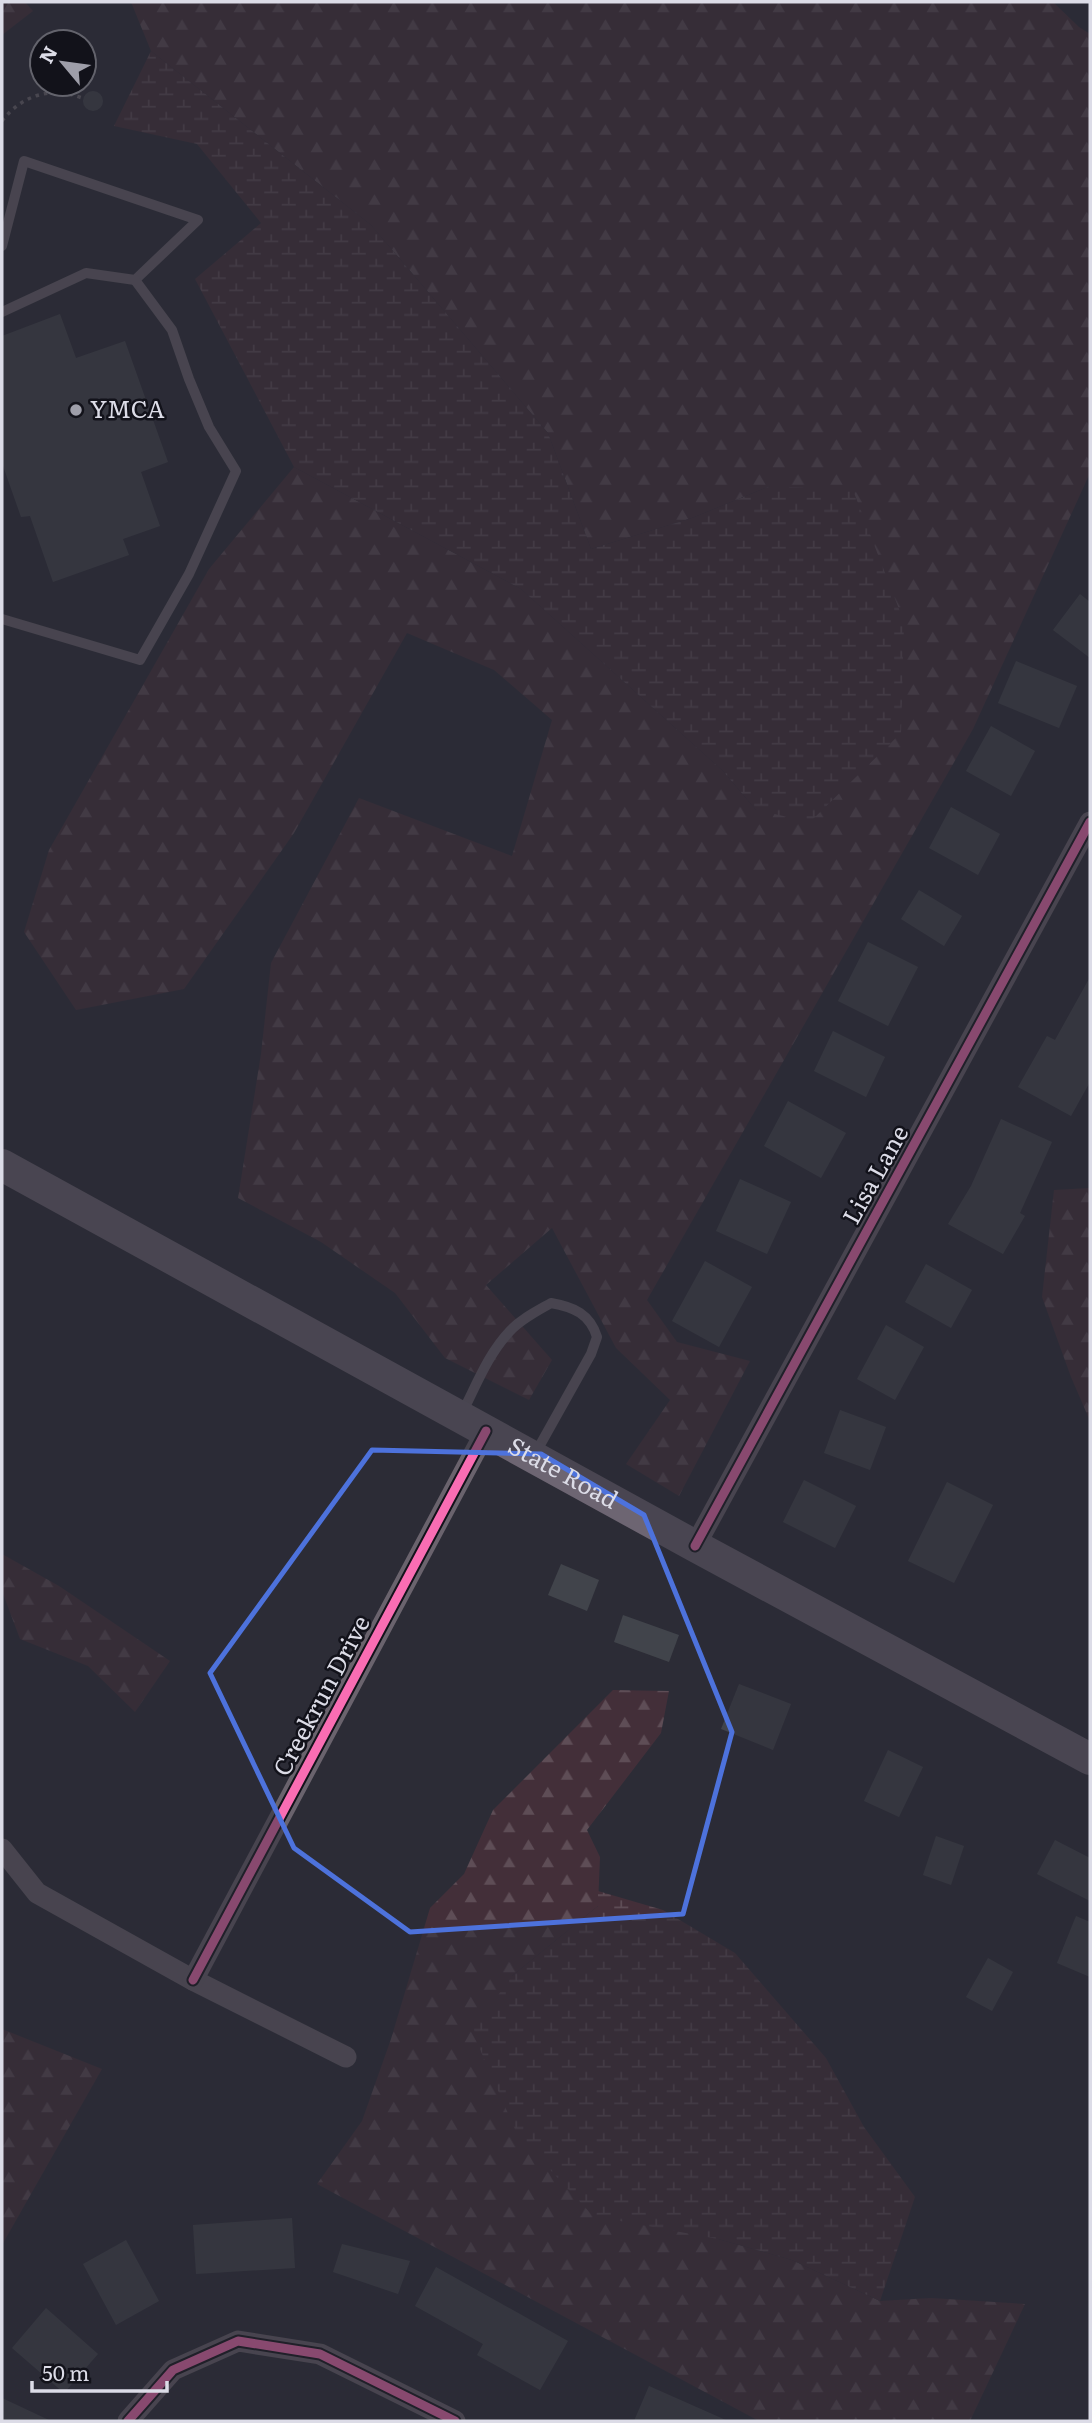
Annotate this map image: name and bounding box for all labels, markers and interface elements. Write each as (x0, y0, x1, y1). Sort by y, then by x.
north arrow (28, 28, 98, 98)
text: N (31, 40, 63, 68)
place label: YMCA (90, 390, 165, 425)
marker: YMCA (68, 402, 84, 418)
street label: Lisa Lane (832, 1118, 915, 1230)
street label: State Road (503, 1427, 626, 1516)
street label: Creekrun Drive (263, 1608, 377, 1781)
scale bar (32, 2350, 166, 2394)
text: 50 m (42, 2356, 89, 2387)

